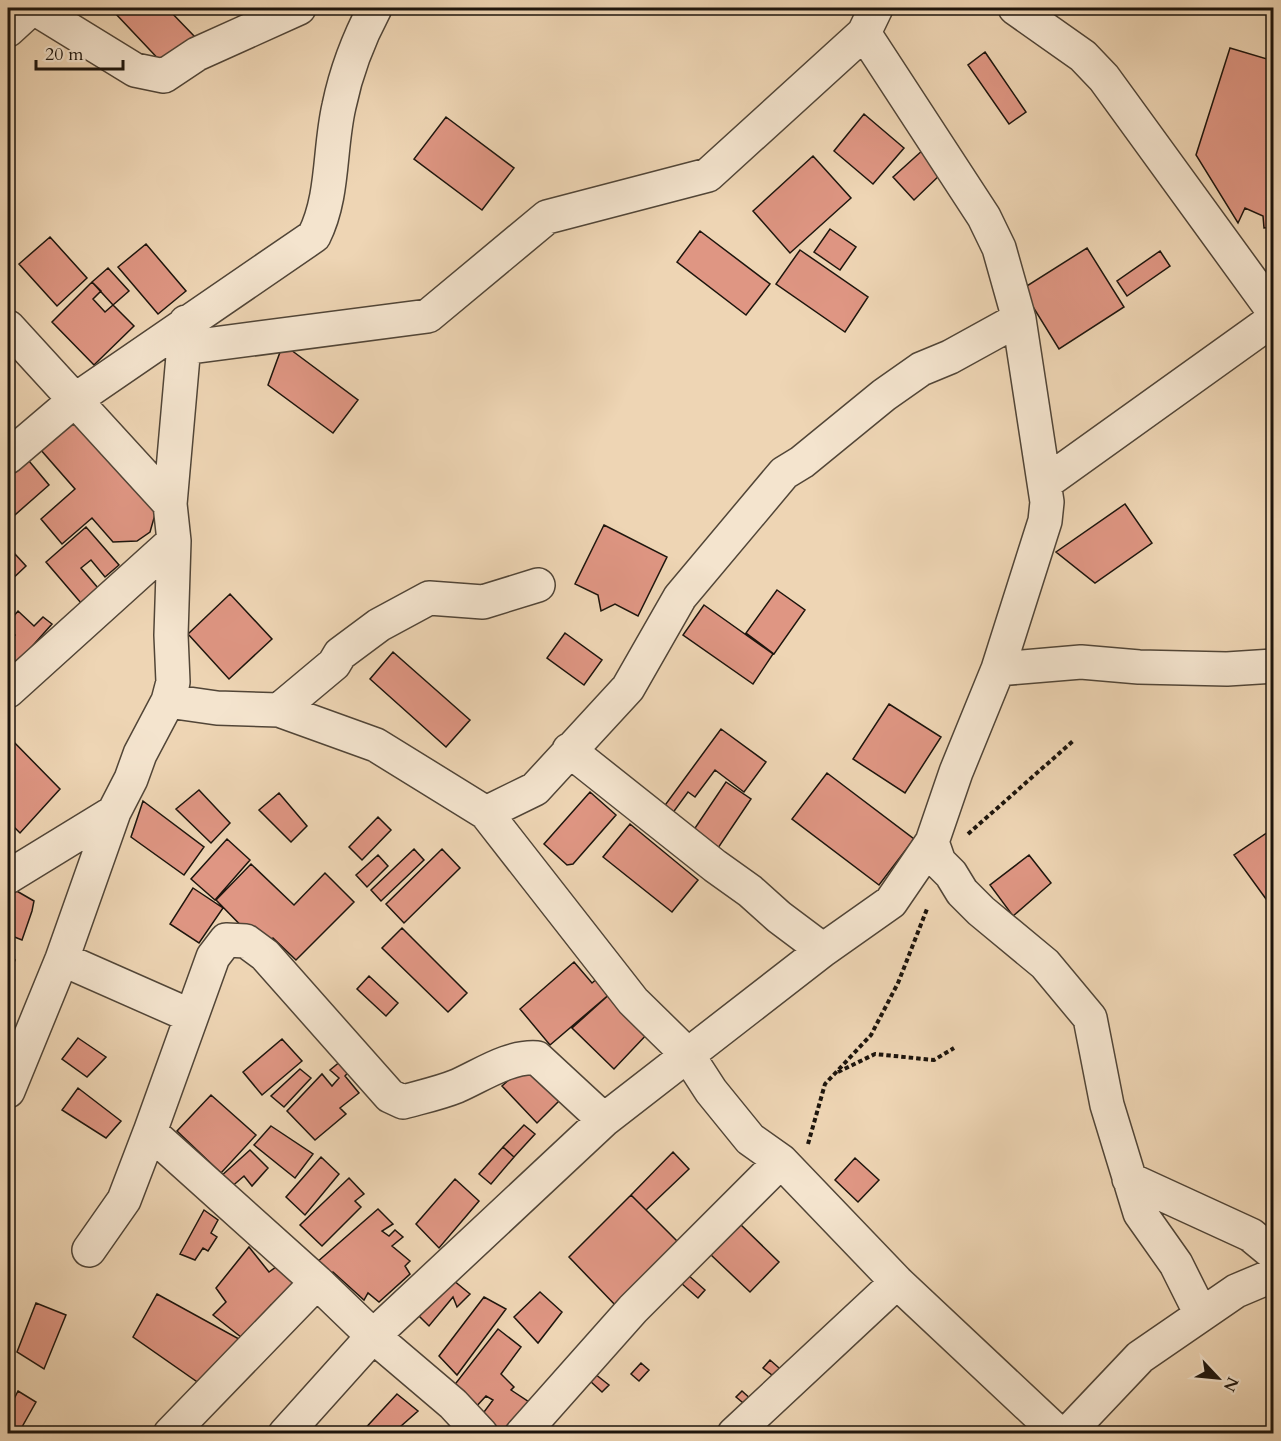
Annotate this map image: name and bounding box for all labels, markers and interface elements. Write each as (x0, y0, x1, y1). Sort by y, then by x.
scale bar (36, 33, 123, 71)
text: 20 m (45, 42, 84, 67)
north arrow (1188, 1348, 1248, 1408)
text: N (1218, 1373, 1244, 1395)

